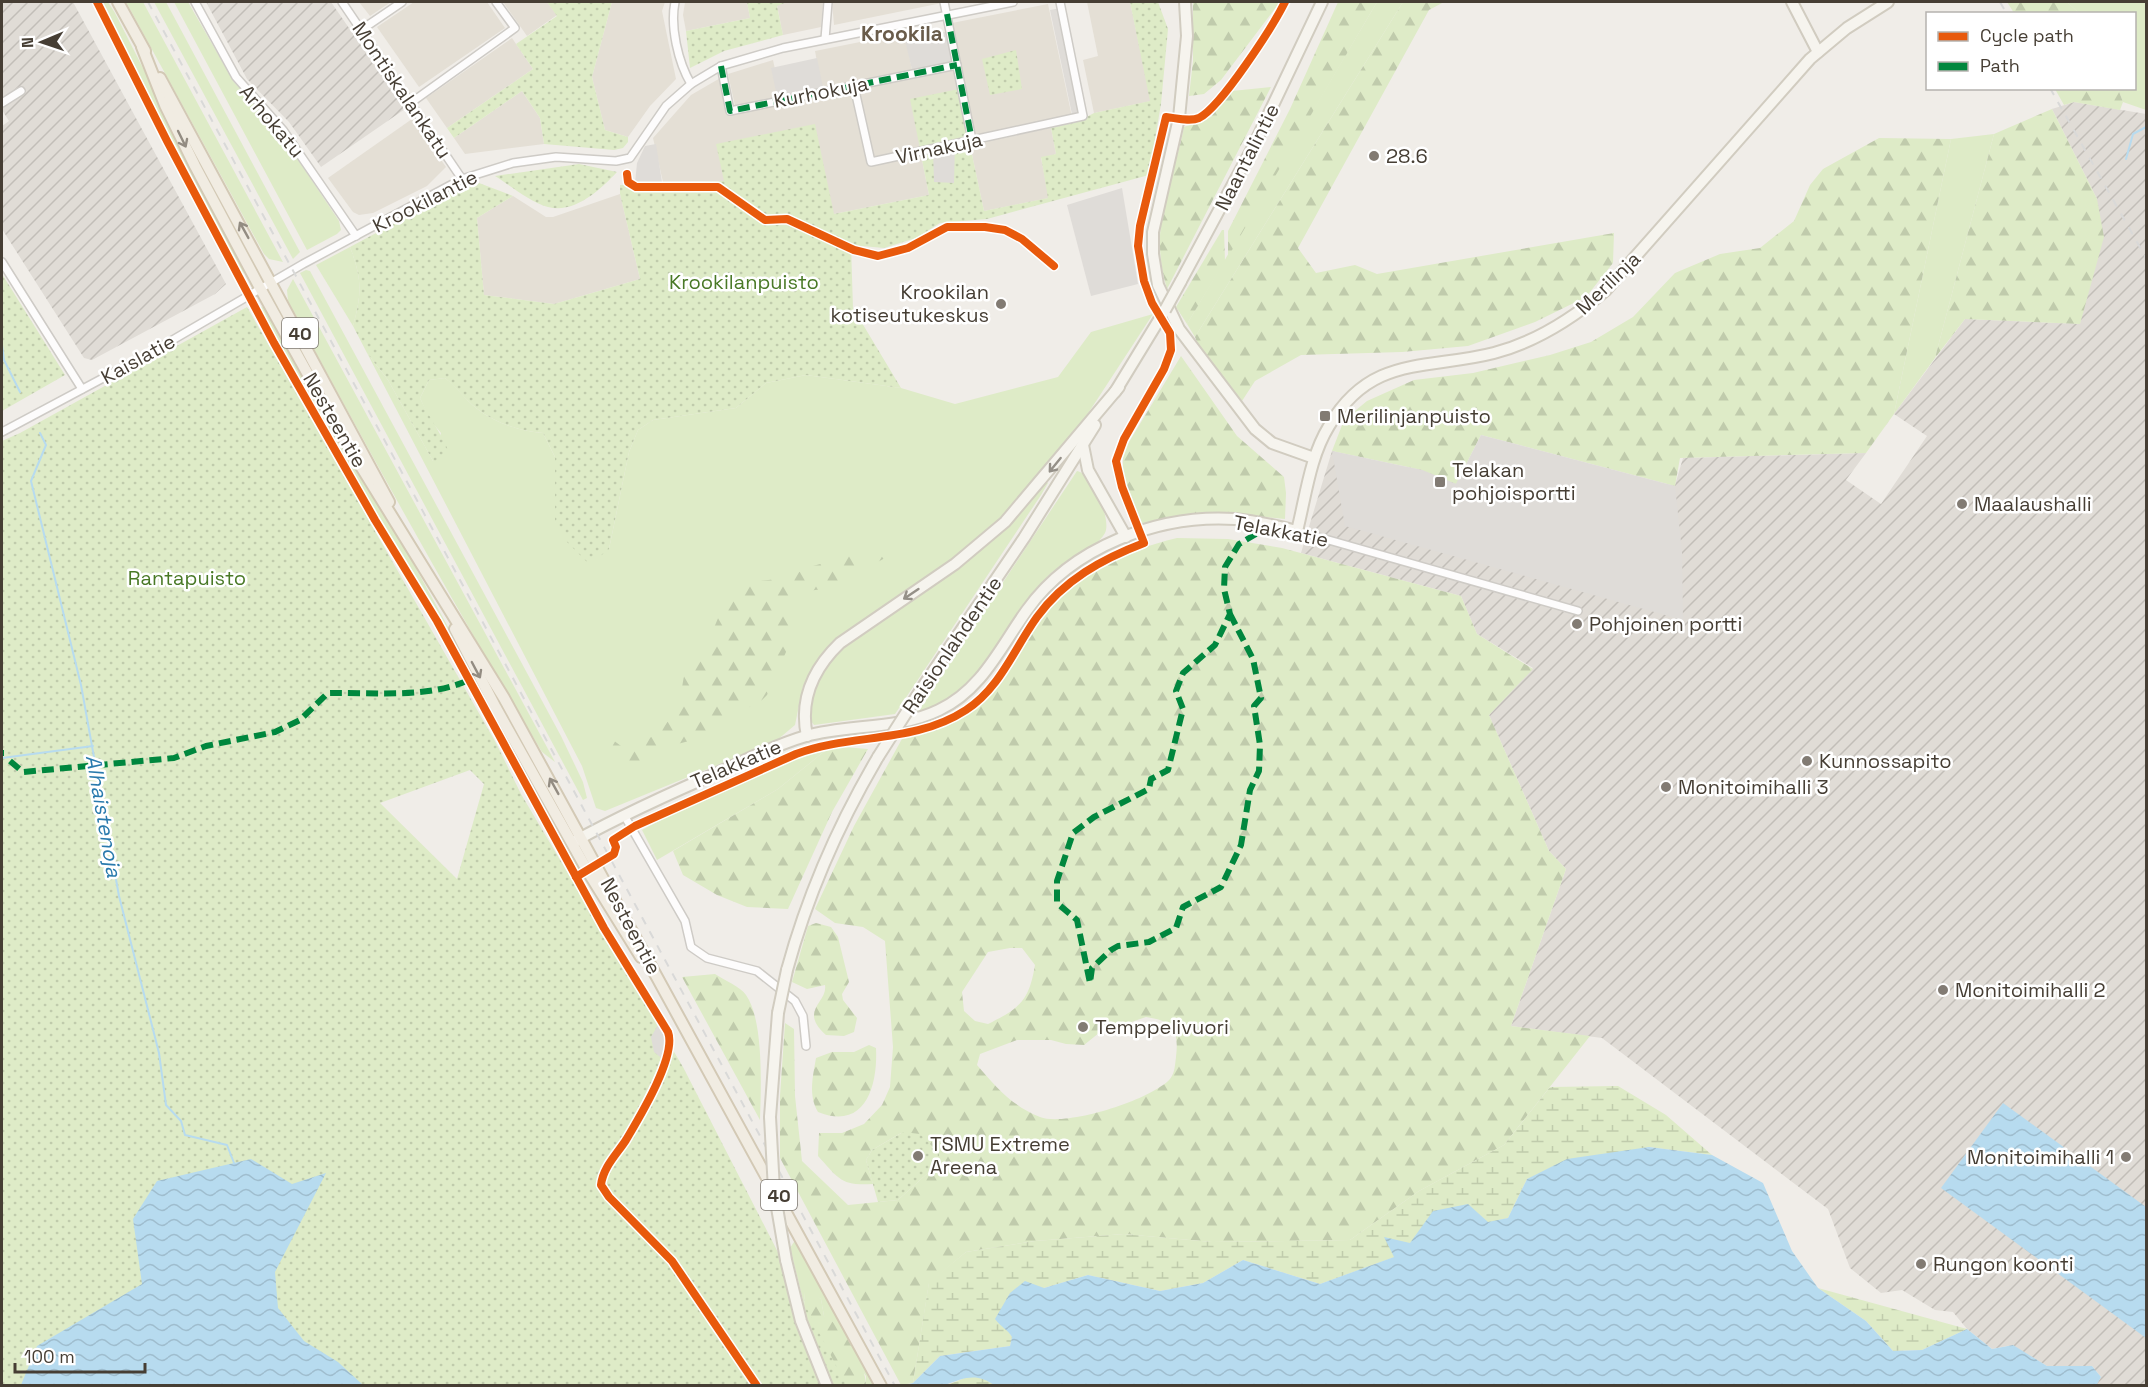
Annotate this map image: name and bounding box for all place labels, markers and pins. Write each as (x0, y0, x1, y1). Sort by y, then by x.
place label: 28.6 (1386, 143, 1428, 169)
marker: 28.6 (1367, 149, 1381, 163)
place label: Krookilan kotiseutukeskus (830, 279, 989, 328)
marker: Krookilan kotiseutukeskus (994, 297, 1008, 311)
place label: Merilinjanpuisto (1337, 403, 1491, 429)
marker: Merilinjanpuisto (1318, 409, 1332, 423)
place label: Telakan pohjoisportti (1452, 457, 1576, 506)
marker: Telakan pohjoisportti (1433, 475, 1447, 489)
place label: Maalaushalli (1974, 491, 2092, 517)
marker: Maalaushalli (1955, 497, 1969, 511)
place label: Pohjoinen portti (1589, 611, 1742, 637)
marker: Pohjoinen portti (1570, 617, 1584, 631)
place label: Kunnossapito (1819, 748, 1952, 774)
marker: Kunnossapito (1800, 754, 1814, 768)
place label: Monitoimihalli 3 (1678, 774, 1829, 800)
marker: Monitoimihalli 3 (1659, 780, 1673, 794)
place label: Monitoimihalli 2 (1955, 977, 2106, 1003)
marker: Monitoimihalli 2 (1936, 983, 1950, 997)
place label: Temppelivuori (1095, 1014, 1229, 1040)
marker: Temppelivuori (1076, 1020, 1090, 1034)
place label: TSMU Extreme Areena (930, 1131, 1070, 1180)
place label: Monitoimihalli 1 (1967, 1144, 2114, 1170)
marker: TSMU Extreme Areena (911, 1149, 925, 1163)
marker: Monitoimihalli 1 (2119, 1150, 2133, 1164)
place label: Rungon koonti (1933, 1251, 2074, 1277)
marker: Rungon koonti (1914, 1257, 1928, 1271)

